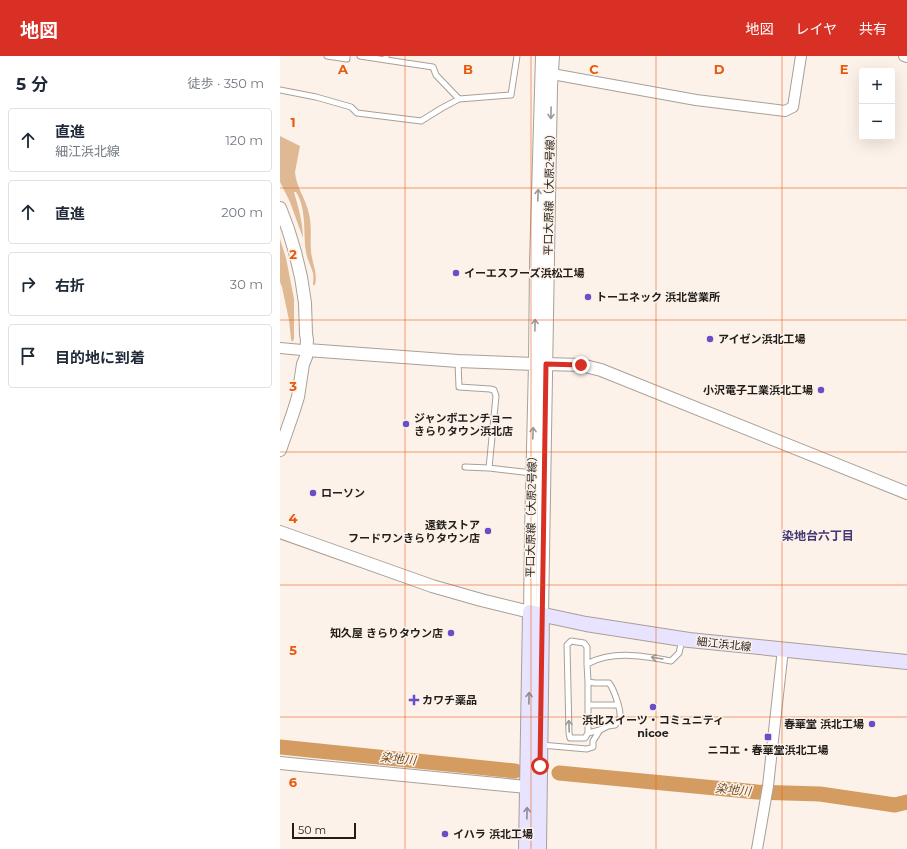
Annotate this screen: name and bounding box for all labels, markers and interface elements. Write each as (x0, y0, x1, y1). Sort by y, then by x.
text: 地図 (20, 19, 58, 42)
text: 地図 (745, 20, 773, 38)
text: レイヤ (795, 20, 837, 38)
text: 共有 (859, 20, 887, 38)
text: A (337, 61, 349, 77)
text: B (463, 61, 473, 77)
text: C (589, 61, 599, 77)
text: D (714, 61, 725, 77)
text: E (840, 61, 849, 77)
map controls (859, 68, 895, 140)
button: + (859, 68, 895, 104)
text: 5 分 (16, 74, 48, 94)
text: 徒歩 · 350 m (188, 75, 264, 91)
button: − (859, 104, 895, 140)
one-way arrow (547, 106, 555, 119)
text: 1 (290, 114, 296, 130)
text: 直進 (55, 122, 85, 141)
street label: 平口大原線（大原2号線） (541, 128, 557, 256)
icon: ahead (17, 129, 39, 151)
text: 120 m (225, 132, 263, 148)
text: 細江浜北線 (55, 143, 120, 159)
one-way arrow (534, 189, 542, 202)
icon: ahead (17, 201, 39, 223)
text: 直進 (55, 204, 85, 223)
text: 200 m (221, 204, 263, 220)
text: 2 (289, 246, 297, 262)
place label: イーエスフーズ浜松工場 (464, 266, 584, 280)
marker: イーエスフーズ浜松工場 (451, 268, 461, 278)
icon: right (17, 273, 39, 295)
text: 右折 (55, 276, 85, 295)
text: 30 m (230, 276, 263, 292)
place label: トーエネック 浜北営業所 (596, 290, 720, 304)
marker: トーエネック 浜北営業所 (583, 292, 593, 302)
one-way arrow (532, 319, 539, 332)
place label: アイゼン浜北工場 (718, 332, 805, 346)
marker: アイゼン浜北工場 (705, 334, 715, 344)
icon: arrive (17, 345, 39, 367)
text: 目的地に到着 (55, 348, 145, 367)
route end (572, 356, 590, 374)
text: 3 (288, 378, 297, 394)
place label: 小沢電子工業浜北工場 (703, 383, 813, 397)
marker: 小沢電子工業浜北工場 (816, 385, 826, 395)
place label: ジャンボエンチョー きらりタウン浜北店 (414, 411, 513, 438)
marker: ジャンボエンチョー きらりタウン浜北店 (401, 419, 411, 429)
one-way arrow (529, 427, 537, 440)
street label: 平口大原線（大原2号線） (523, 450, 539, 578)
place label: ローソン (321, 486, 365, 500)
marker: ローソン (308, 488, 318, 498)
text: 4 (289, 510, 298, 526)
place label: 遠鉄ストア フードワンきらりタウン店 (348, 518, 480, 545)
marker: 遠鉄ストア フードワンきらりタウン店 (483, 526, 493, 536)
district label: 染地台六丁目 (782, 528, 854, 543)
place label: 知久屋 きらりタウン店 (330, 626, 443, 640)
marker: 知久屋 きらりタウン店 (446, 628, 456, 638)
street label: 細江浜北線 (696, 634, 752, 654)
text: 5 (289, 642, 297, 658)
one-way arrow (651, 654, 664, 662)
one-way arrow (525, 692, 533, 705)
place label: カワチ薬品 (422, 693, 477, 707)
marker: カワチ薬品 (409, 695, 419, 705)
marker: 浜北スイーツ・コミュニティ nicoe (648, 702, 658, 712)
place label: 浜北スイーツ・コミュニティ nicoe (582, 713, 724, 740)
place label: 春華堂 浜北工場 (784, 717, 864, 731)
marker: 春華堂 浜北工場 (867, 719, 877, 729)
one-way arrow (565, 720, 573, 733)
marker: ニコエ・春華堂浜北工場 (763, 732, 773, 742)
place label: ニコエ・春華堂浜北工場 (708, 743, 829, 757)
water label: 染地川 (379, 749, 419, 768)
route start (531, 757, 549, 775)
text: 6 (289, 774, 298, 790)
water label: 染地川 (714, 780, 754, 799)
one-way arrow (523, 807, 531, 820)
scale bar (292, 821, 356, 840)
text: 50 m (298, 823, 326, 837)
place label: イハラ 浜北工場 (453, 827, 533, 841)
marker: イハラ 浜北工場 (440, 829, 450, 839)

